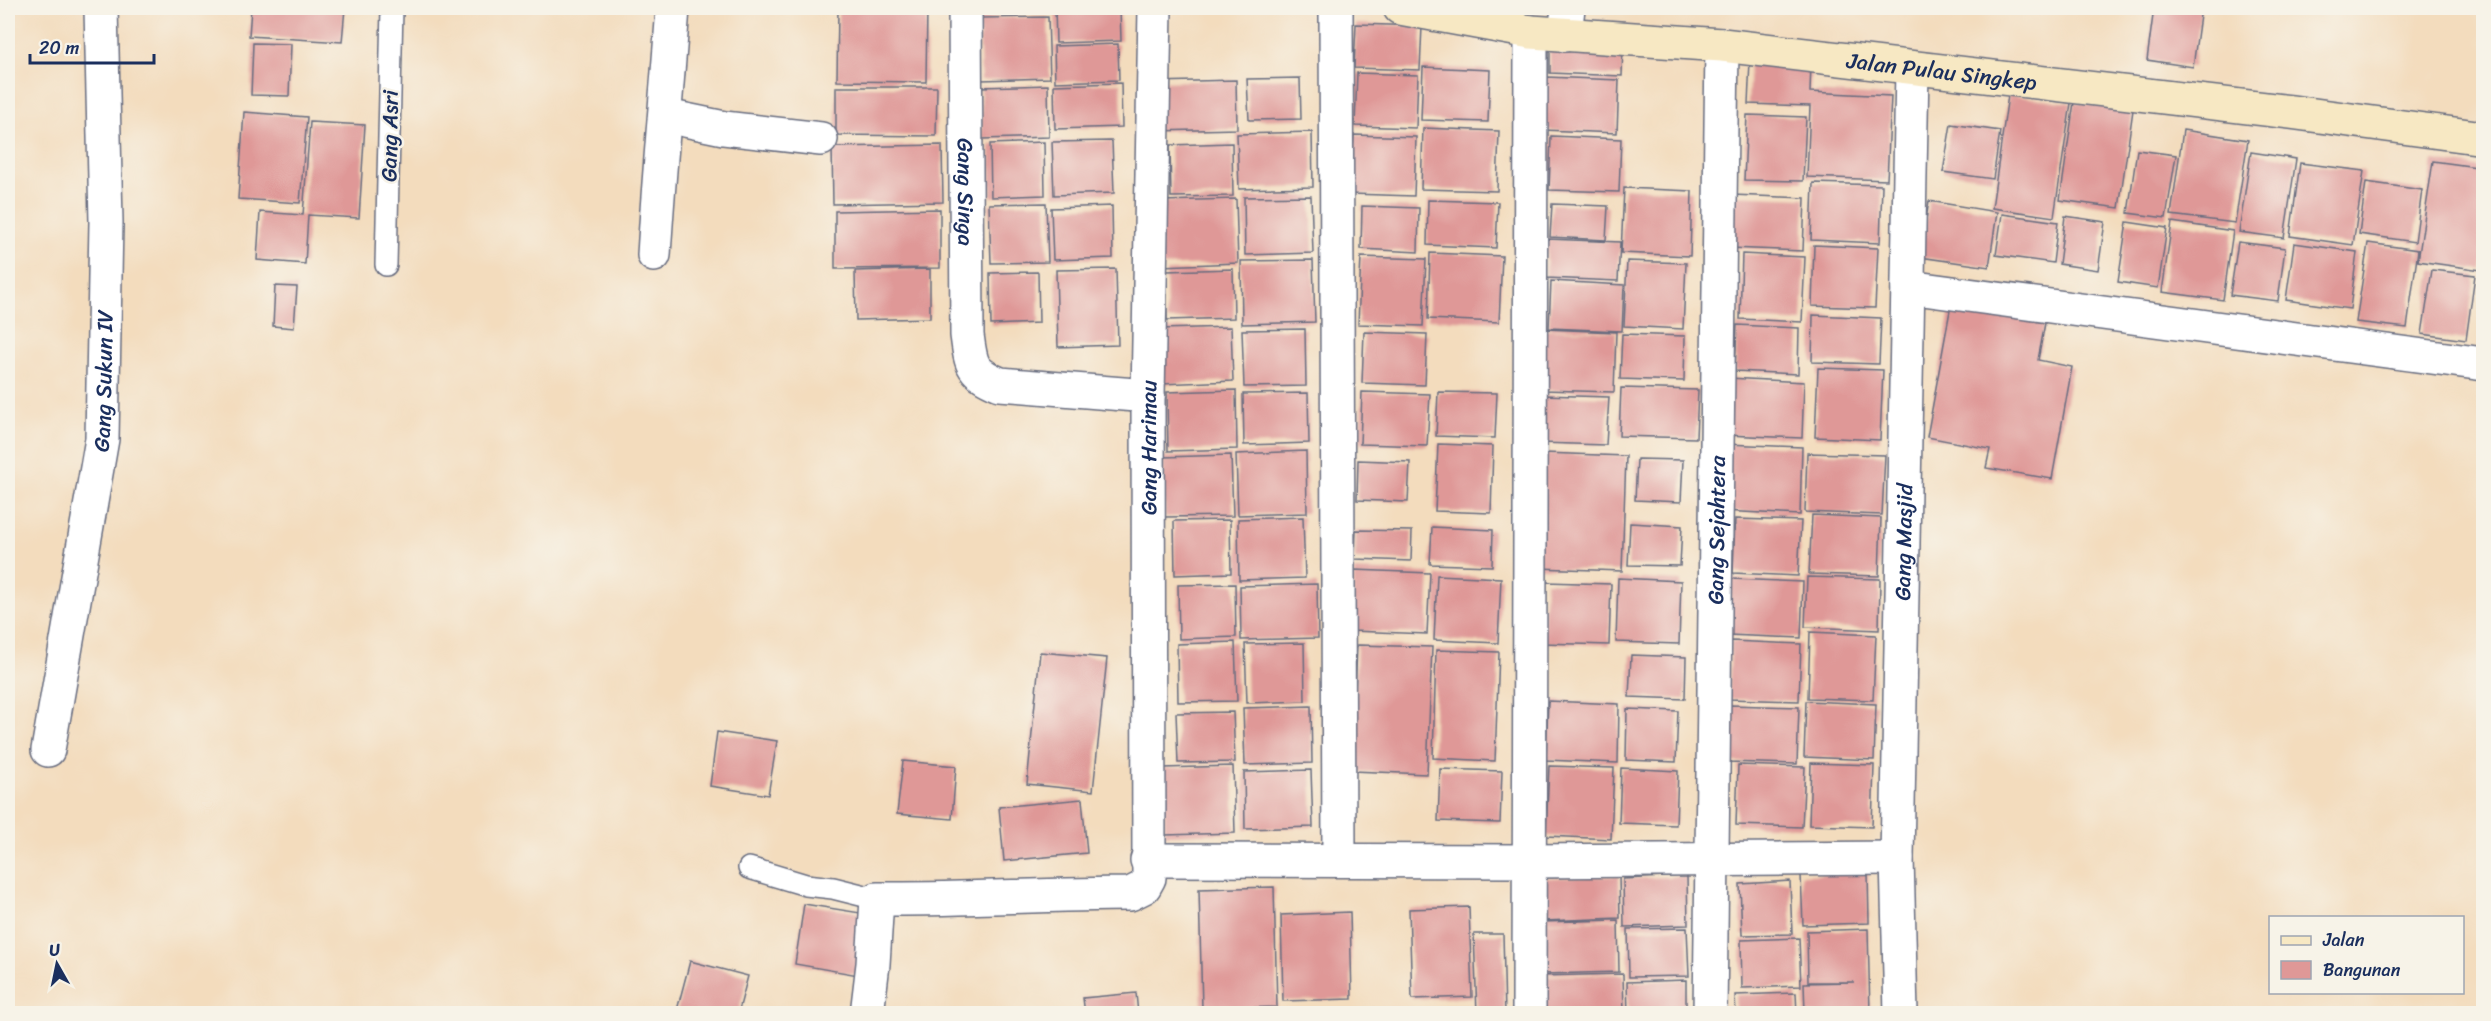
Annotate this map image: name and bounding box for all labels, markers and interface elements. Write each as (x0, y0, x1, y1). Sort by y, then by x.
scale bar (30, 27, 154, 65)
text: 20 m (39, 32, 79, 64)
street label: Jalan Pulau Singkep (1844, 41, 2039, 102)
street label: Gang Asri (369, 89, 410, 182)
street label: Gang Singa (946, 138, 985, 246)
street label: Gang Sukun IV (81, 308, 124, 455)
street label: Gang Harimau (1129, 379, 1168, 515)
street label: Gang Sejahtera (1696, 455, 1737, 605)
street label: Gang Masjid (1883, 482, 1924, 601)
legend (2269, 916, 2464, 994)
text: Jalan (2322, 924, 2365, 956)
north arrow (27, 934, 87, 994)
text: U (47, 934, 64, 965)
text: Bangunan (2323, 954, 2401, 986)

